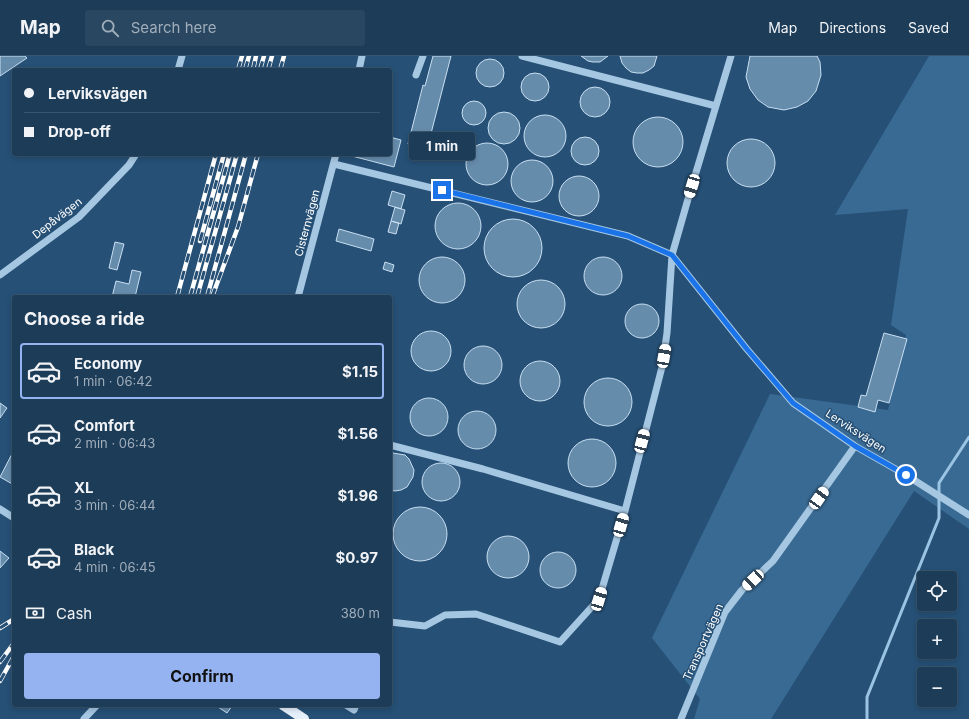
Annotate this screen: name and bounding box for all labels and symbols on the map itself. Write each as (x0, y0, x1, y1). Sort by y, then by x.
callout: 1 min (409, 132, 475, 160)
car (683, 173, 701, 199)
route end (433, 181, 451, 199)
street label: Cisternvägen (291, 188, 323, 258)
street label: Depåvägen (29, 194, 85, 242)
car (656, 343, 672, 369)
street label: Lerviksvägen (823, 406, 889, 456)
car (633, 428, 651, 454)
route start (897, 466, 915, 484)
car (807, 485, 831, 511)
car (612, 512, 630, 538)
car (740, 567, 766, 593)
car (590, 586, 608, 612)
street label: Transportvägen (680, 601, 726, 683)

